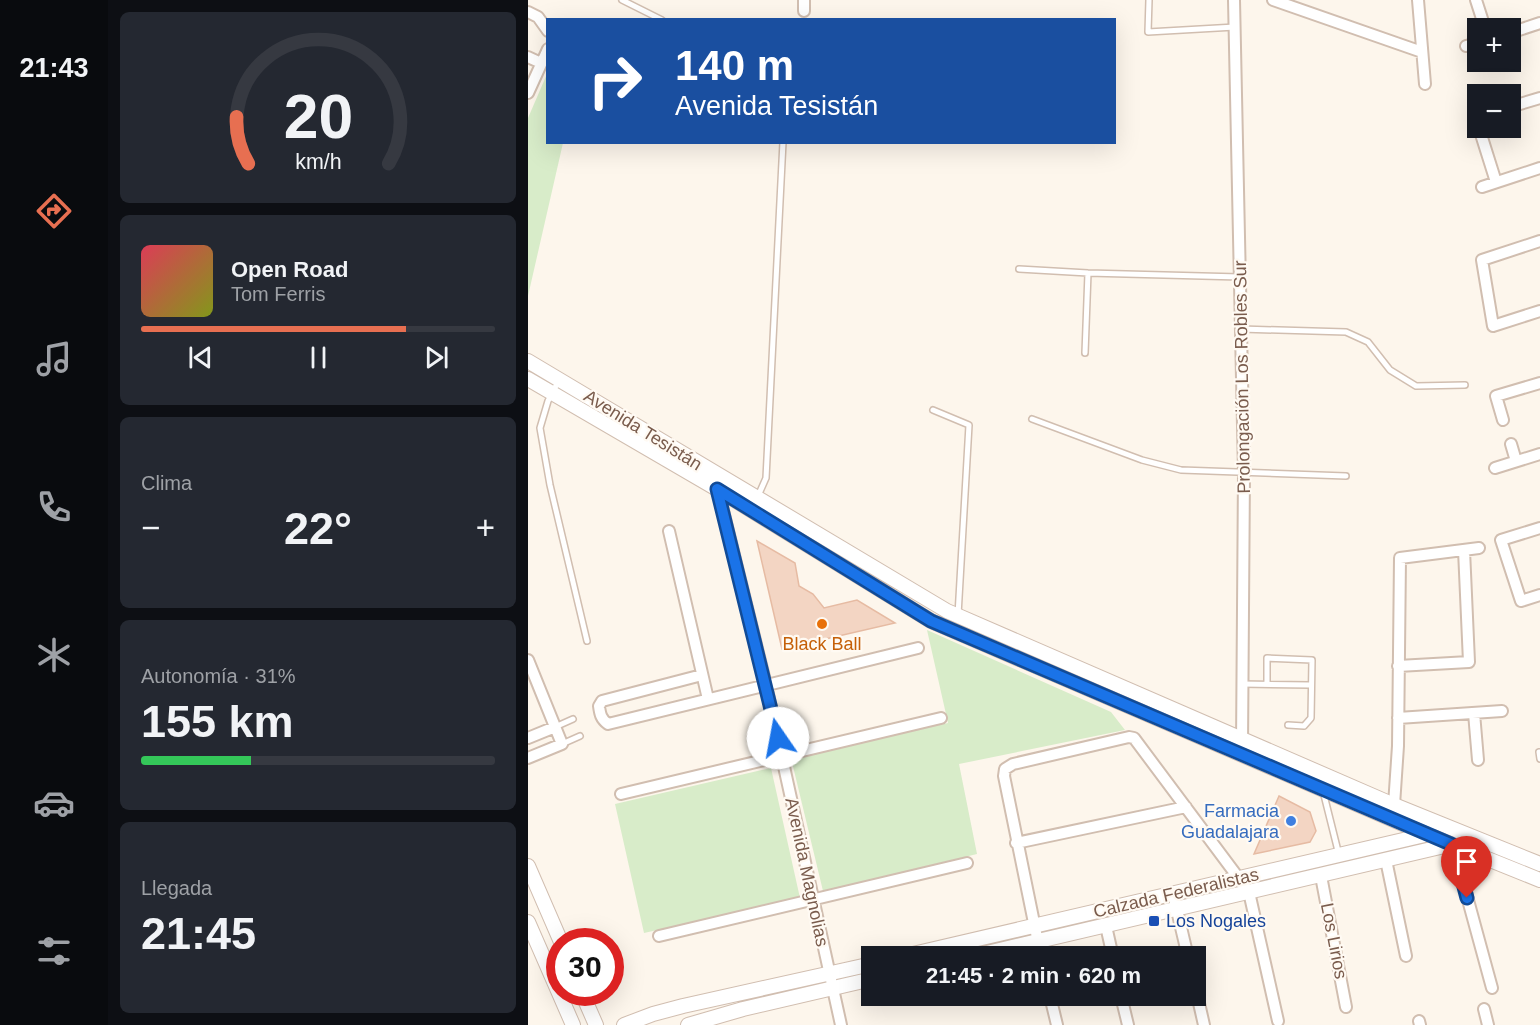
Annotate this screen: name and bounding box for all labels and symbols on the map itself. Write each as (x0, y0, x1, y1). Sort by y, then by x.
street label: Prolongación Los Robles Sur (1230, 260, 1254, 494)
street label: Avenida Tesistán (580, 386, 706, 474)
marker: Black Ball (815, 617, 829, 631)
place label: Black Ball (782, 634, 862, 654)
position arrow (746, 706, 810, 770)
street label: Avenida Magnolias (781, 796, 833, 948)
place label: Farmacia Guadalajara (1181, 801, 1280, 842)
marker: Farmacia Guadalajara (1284, 814, 1298, 828)
pin (1441, 836, 1492, 898)
street label: Calzada Federalistas (1091, 864, 1261, 922)
street label: Los Lirios (1317, 901, 1351, 981)
place label: Los Nogales (1166, 911, 1266, 931)
marker: Los Nogales (1147, 914, 1161, 928)
speed limit sign: 30 (546, 928, 624, 1006)

